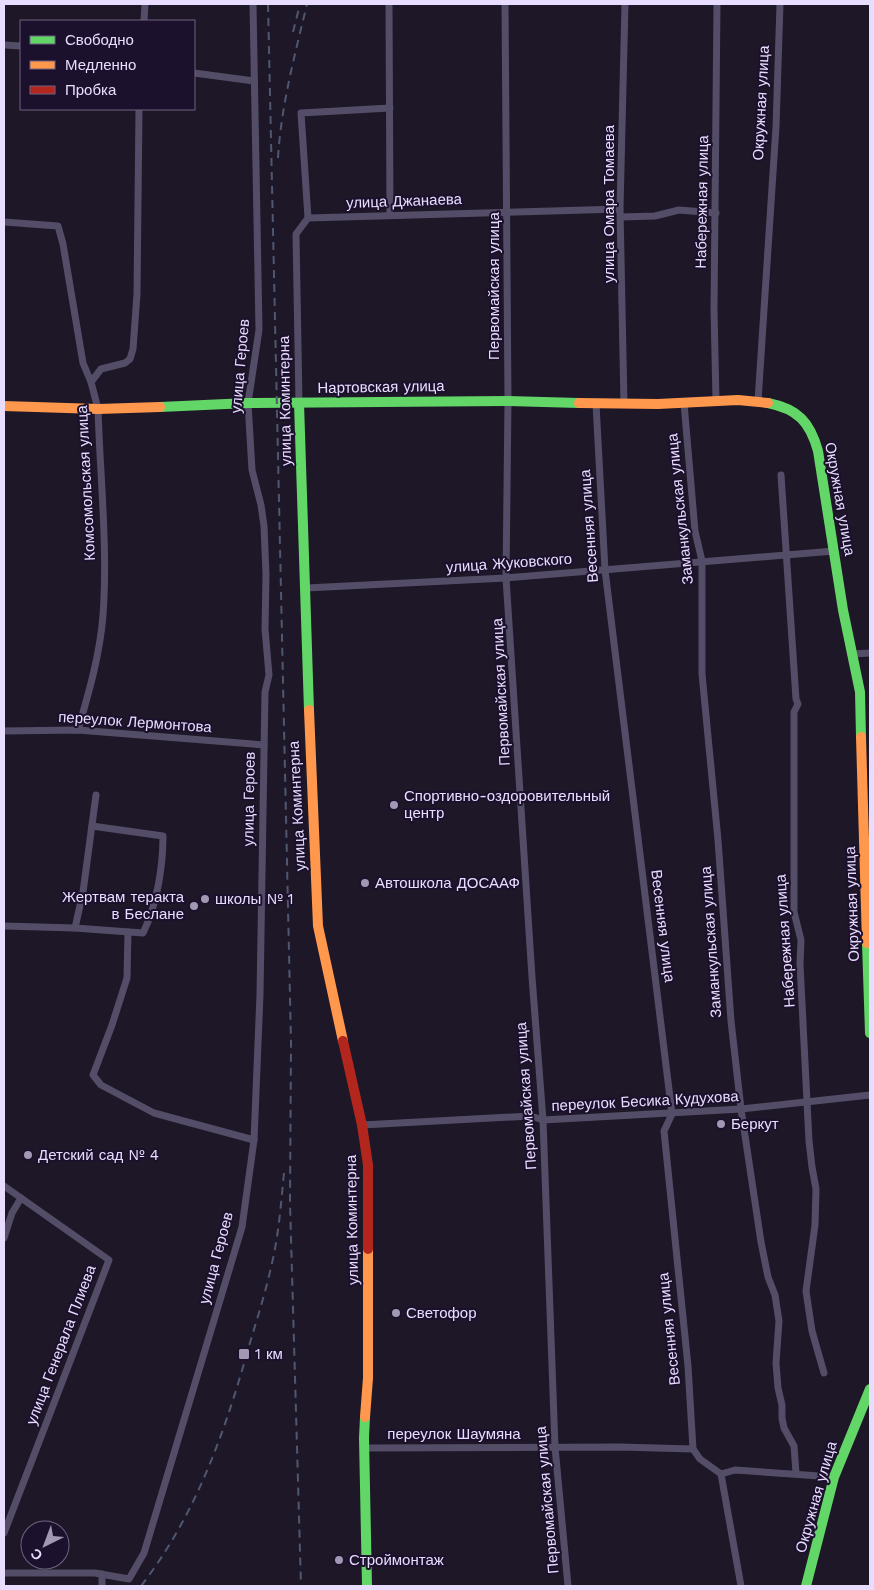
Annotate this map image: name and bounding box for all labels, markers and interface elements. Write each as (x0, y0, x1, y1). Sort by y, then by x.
legend (20, 20, 195, 110)
text: Свободно (65, 31, 134, 49)
street label: Окружная улица (749, 44, 773, 161)
text: Медленно (65, 56, 136, 74)
text: Пробка (65, 81, 117, 99)
street label: улица Омара Томаева (600, 124, 618, 283)
street label: Набережная улица (692, 134, 712, 269)
street label: улица Джанаева (346, 190, 463, 212)
street label: Первомайская улица (485, 211, 503, 360)
street label: улица Героев (227, 318, 253, 414)
street label: улица Коминтерна (275, 335, 295, 466)
street label: Нартовская улица (317, 377, 445, 397)
street label: Комсомольская улица (73, 404, 99, 561)
street label: Заманкульская улица (663, 432, 697, 586)
street label: Окружная улица (821, 441, 859, 558)
street label: Весенняя улица (576, 468, 602, 583)
street label: улица Жуковского (445, 550, 573, 576)
street label: Первомайская улица (488, 617, 514, 766)
street label: переулок Лермонтова (58, 708, 213, 736)
street label: улица Коминтерна (285, 740, 309, 872)
street label: улица Героев (239, 751, 259, 847)
place label: Спортивно-оздоровительный центр (404, 787, 610, 822)
marker: Спортивно-оздоровительный центр (388, 799, 400, 811)
street label: Окружная улица (841, 845, 863, 962)
street label: Заманкульская улица (697, 865, 725, 1018)
street label: Весенняя улица (647, 869, 679, 984)
street label: Набережная улица (771, 873, 799, 1008)
place label: Автошкола ДОСААФ (375, 874, 520, 892)
marker: Автошкола ДОСААФ (359, 877, 371, 889)
place label: Жертвам теракта в Беслане (62, 888, 185, 923)
place label: школы № 1 (215, 890, 294, 908)
marker: школы № 1 (199, 893, 211, 905)
marker: Жертвам теракта в Беслане (188, 900, 200, 912)
street label: Первомайская улица (512, 1021, 540, 1170)
street label: переулок Бесика Кудухова (551, 1087, 740, 1115)
place label: Беркут (731, 1115, 779, 1133)
marker: Беркут (715, 1118, 727, 1130)
place label: Детский сад № 4 (38, 1146, 159, 1164)
marker: Детский сад № 4 (22, 1149, 34, 1161)
street label: улица Коминтерна (342, 1154, 362, 1285)
street label: улица Героев (195, 1210, 237, 1306)
street label: улица Генерала Плиева (22, 1262, 100, 1427)
street label: Весенняя улица (654, 1271, 684, 1386)
place label: Светофор (406, 1304, 477, 1322)
marker: Светофор (390, 1307, 402, 1319)
place label: 1 км (255, 1345, 283, 1363)
marker: 1 км (237, 1347, 251, 1361)
street label: переулок Шаумяна (387, 1425, 521, 1443)
street label: Первомайская улица (532, 1425, 562, 1574)
street label: Окружная улица (791, 1439, 841, 1555)
north arrow (20, 1520, 70, 1570)
text: С (27, 1545, 45, 1564)
place label: Строймонтаж (349, 1551, 444, 1569)
marker: Строймонтаж (333, 1554, 345, 1566)

